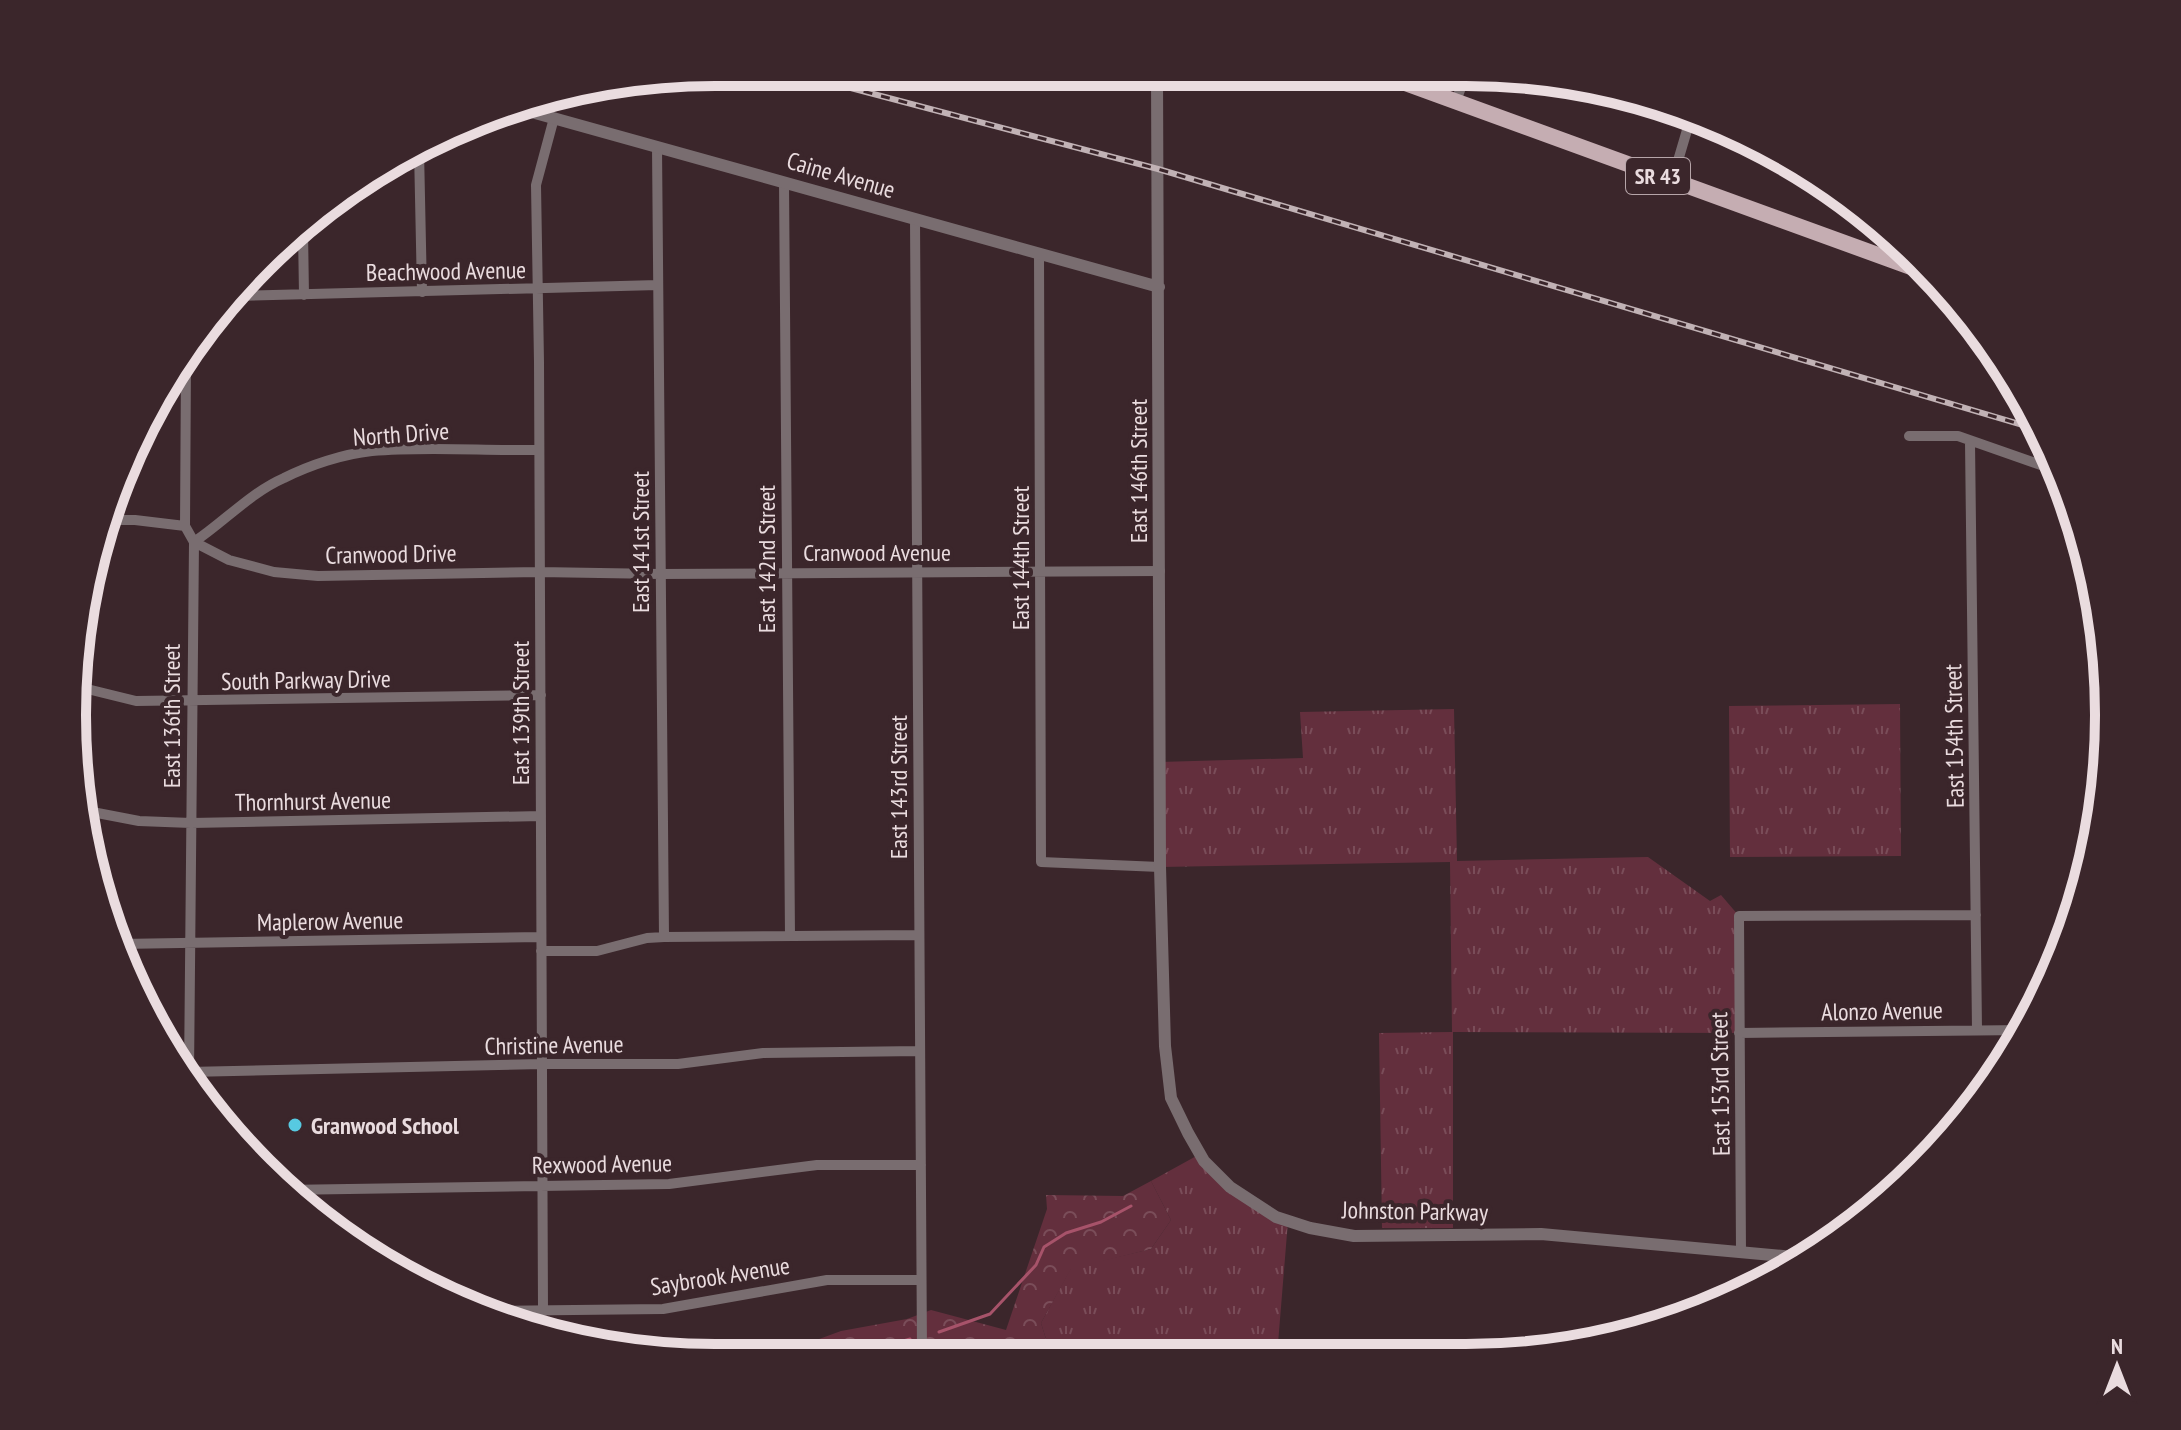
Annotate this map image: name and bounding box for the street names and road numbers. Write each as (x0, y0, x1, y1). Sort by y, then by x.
street label: Caine Avenue (783, 145, 899, 205)
road number: SR 43 (1626, 158, 1690, 194)
street label: Beachwood Avenue (366, 254, 526, 288)
street label: East 146th Street (1123, 399, 1154, 543)
street label: North Drive (352, 415, 450, 453)
street label: East 141st Street (625, 471, 656, 613)
street label: East 142nd Street (751, 485, 782, 633)
street label: East 144th Street (1005, 486, 1036, 630)
street label: Cranwood Drive (325, 537, 457, 571)
street label: Cranwood Avenue (803, 537, 951, 568)
street label: East 139th Street (505, 641, 536, 785)
street label: East 136th Street (156, 644, 187, 788)
street label: South Parkway Drive (221, 663, 391, 697)
street label: East 154th Street (1937, 663, 1971, 808)
street label: East 143rd Street (883, 715, 914, 859)
street label: Thornhurst Avenue (235, 784, 391, 818)
street label: Maplerow Avenue (257, 904, 403, 938)
street label: Alonzo Avenue (1821, 994, 1943, 1028)
street label: East 153rd Street (1703, 1011, 1737, 1156)
street label: Christine Avenue (484, 1028, 624, 1062)
street label: Rexwood Avenue (532, 1147, 672, 1181)
street label: Johnston Parkway (1341, 1194, 1488, 1228)
street label: Saybrook Avenue (648, 1250, 792, 1302)

